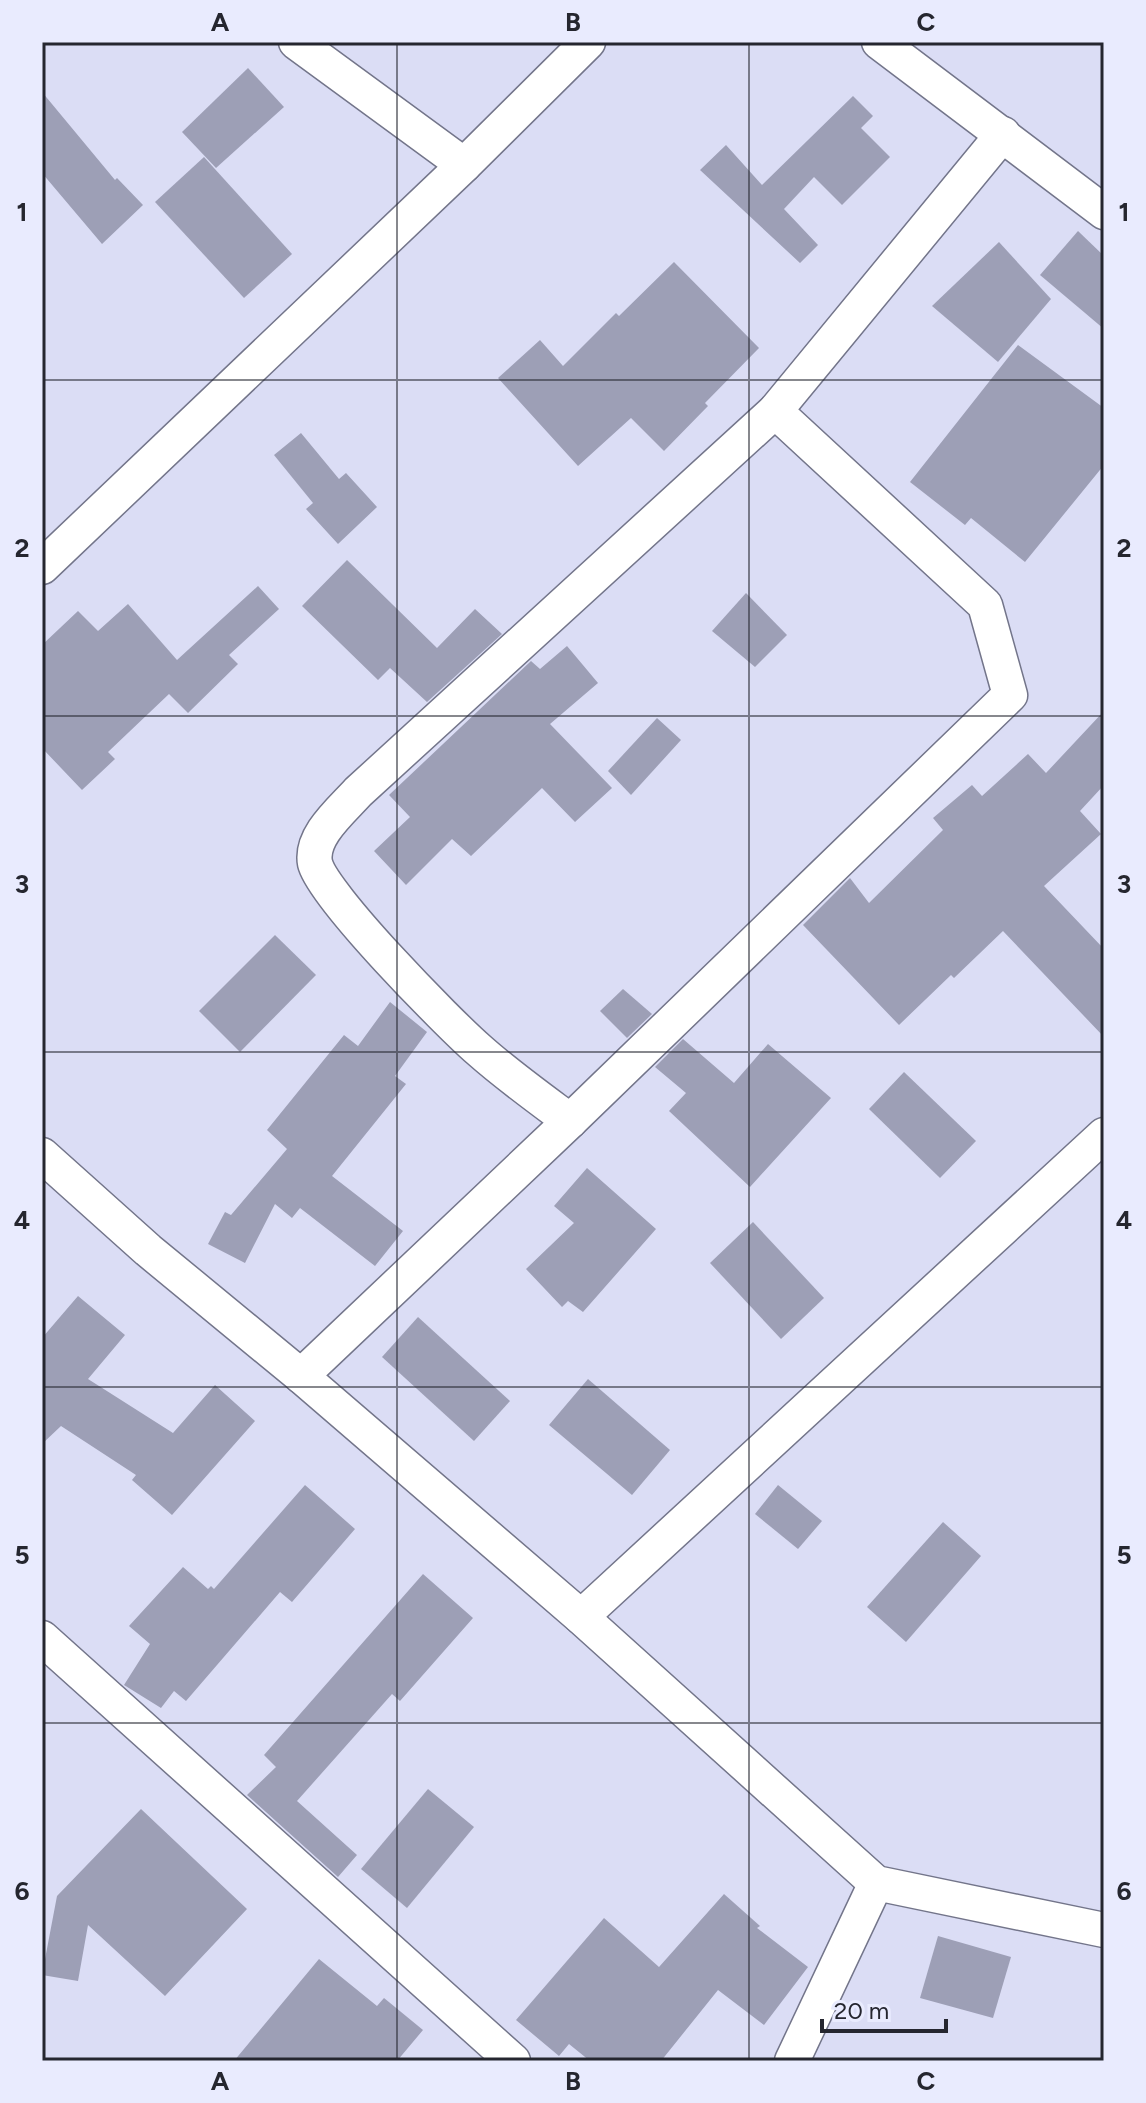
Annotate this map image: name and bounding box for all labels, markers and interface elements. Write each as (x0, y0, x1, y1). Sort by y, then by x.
text: A (211, 6, 230, 38)
text: B (565, 6, 581, 38)
text: C (917, 6, 936, 38)
text: 1 (17, 196, 27, 228)
text: 1 (1119, 196, 1129, 228)
text: 2 (14, 532, 30, 564)
text: 2 (1116, 532, 1132, 564)
text: 3 (15, 868, 29, 900)
text: 3 (1117, 868, 1131, 900)
text: 4 (14, 1204, 30, 1236)
text: 4 (1116, 1204, 1132, 1236)
text: 5 (14, 1539, 30, 1571)
text: 5 (1116, 1539, 1132, 1571)
text: 6 (14, 1875, 30, 1907)
text: 6 (1116, 1875, 1132, 1907)
scale bar (822, 1983, 946, 2033)
text: 20 m (834, 1996, 889, 2025)
text: A (211, 2065, 230, 2097)
text: B (565, 2065, 581, 2097)
text: C (917, 2065, 936, 2097)

